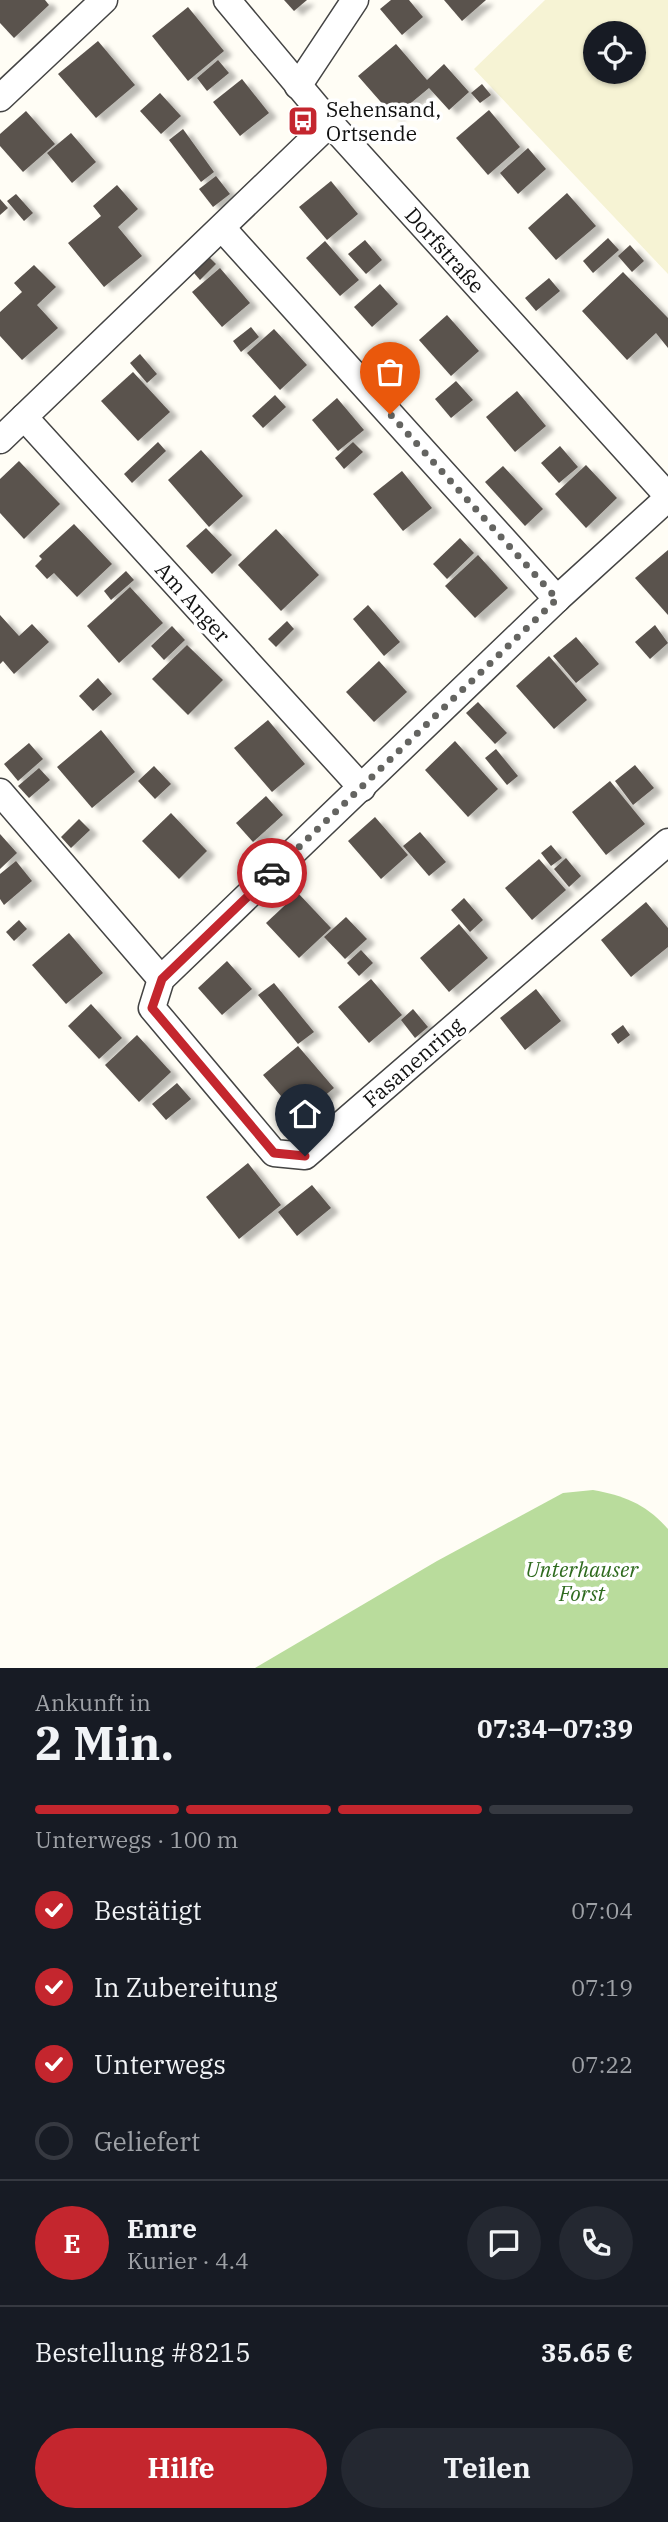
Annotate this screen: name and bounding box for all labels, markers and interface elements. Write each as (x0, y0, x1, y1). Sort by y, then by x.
map controls (583, 21, 646, 84)
button: locate (583, 21, 646, 84)
place label: Sehensand, Ortsende (326, 95, 441, 147)
bus stop icon: Sehensand, Ortsende (286, 104, 320, 138)
street label: Dorfstraße (399, 201, 491, 299)
pin (360, 342, 420, 414)
icon: bag (371, 353, 409, 391)
street label: Am Anger (149, 556, 237, 649)
courier (237, 838, 307, 908)
icon: car (253, 854, 291, 892)
street label: Fasanenring (357, 1010, 470, 1113)
pin (275, 1084, 335, 1156)
icon: home (286, 1095, 324, 1133)
park label: Unterhauser Forst (525, 1555, 639, 1607)
text: Ankunft in (35, 1687, 151, 1717)
text: 07:34–07:39 (477, 1711, 633, 1745)
text: 2 Min. (35, 1713, 174, 1773)
text: Unterwegs · 100 m (35, 1824, 238, 1854)
icon: check (35, 1891, 73, 1929)
text: Bestätigt (94, 1893, 202, 1927)
text: 07:04 (571, 1895, 633, 1925)
icon: check (35, 1968, 73, 2006)
text: In Zubereitung (94, 1970, 278, 2004)
text: 07:19 (571, 1972, 633, 2002)
icon: check (35, 2045, 73, 2083)
text: Unterwegs (94, 2047, 226, 2081)
text: 07:22 (571, 2049, 633, 2079)
text: Geliefert (94, 2124, 200, 2158)
button: chat (467, 2206, 541, 2280)
button: phone (559, 2206, 633, 2280)
text: Emre (127, 2211, 197, 2245)
text: E (63, 2226, 81, 2260)
text: Kurier · 4.4 (127, 2245, 249, 2275)
text: Bestellung #8215 (35, 2335, 251, 2369)
text: 35.65 € (541, 2335, 633, 2369)
button: Hilfe (35, 2428, 327, 2508)
button: Teilen (341, 2428, 633, 2508)

